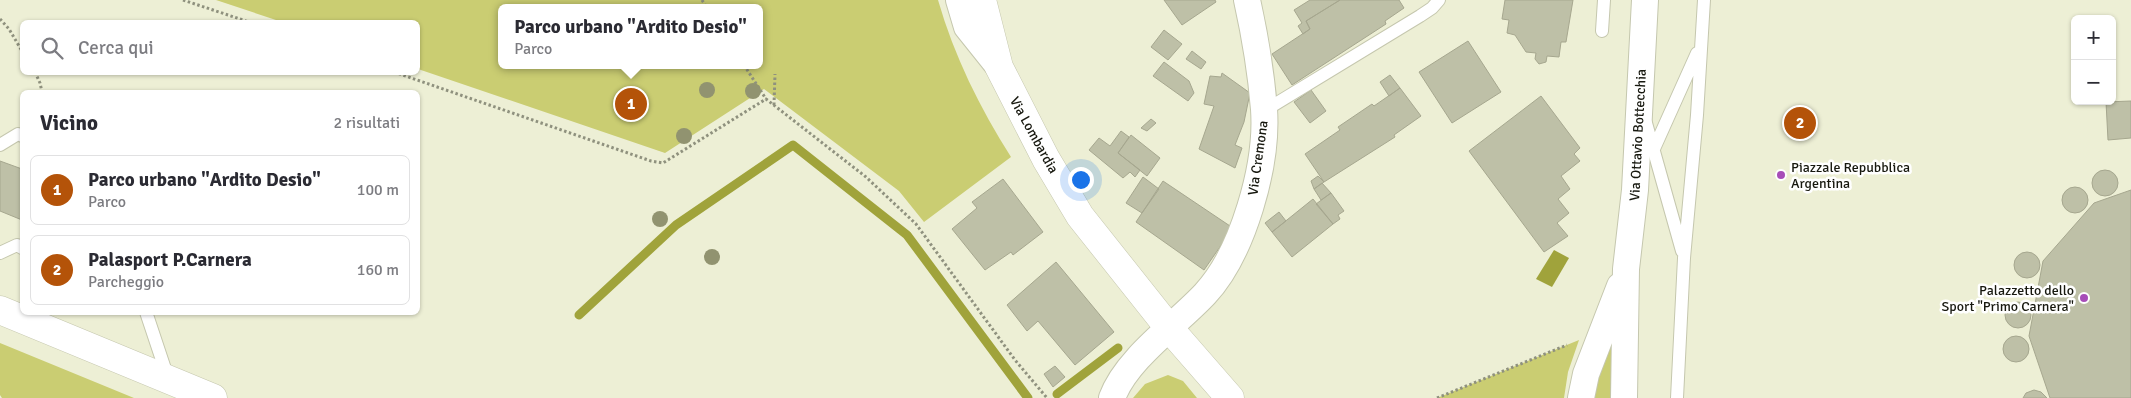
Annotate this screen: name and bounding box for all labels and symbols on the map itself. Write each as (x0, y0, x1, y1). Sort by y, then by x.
street label: Via Ottavio Bottecchia (1626, 69, 1650, 201)
pin: 1 (615, 85, 647, 123)
street label: Via Lombardia (1006, 94, 1062, 176)
pin: 2 (1784, 104, 1816, 142)
street label: Via Cremona (1244, 119, 1272, 197)
place label: Piazzale Repubblica Argentina (1791, 159, 1910, 192)
your location (1068, 167, 1094, 193)
marker: Piazzale Repubblica Argentina (1775, 169, 1787, 181)
place label: Palazzetto dello Sport "Primo Carnera" (1942, 282, 2074, 315)
marker: Palazzetto dello Sport "Primo Carnera" (2078, 292, 2090, 304)

